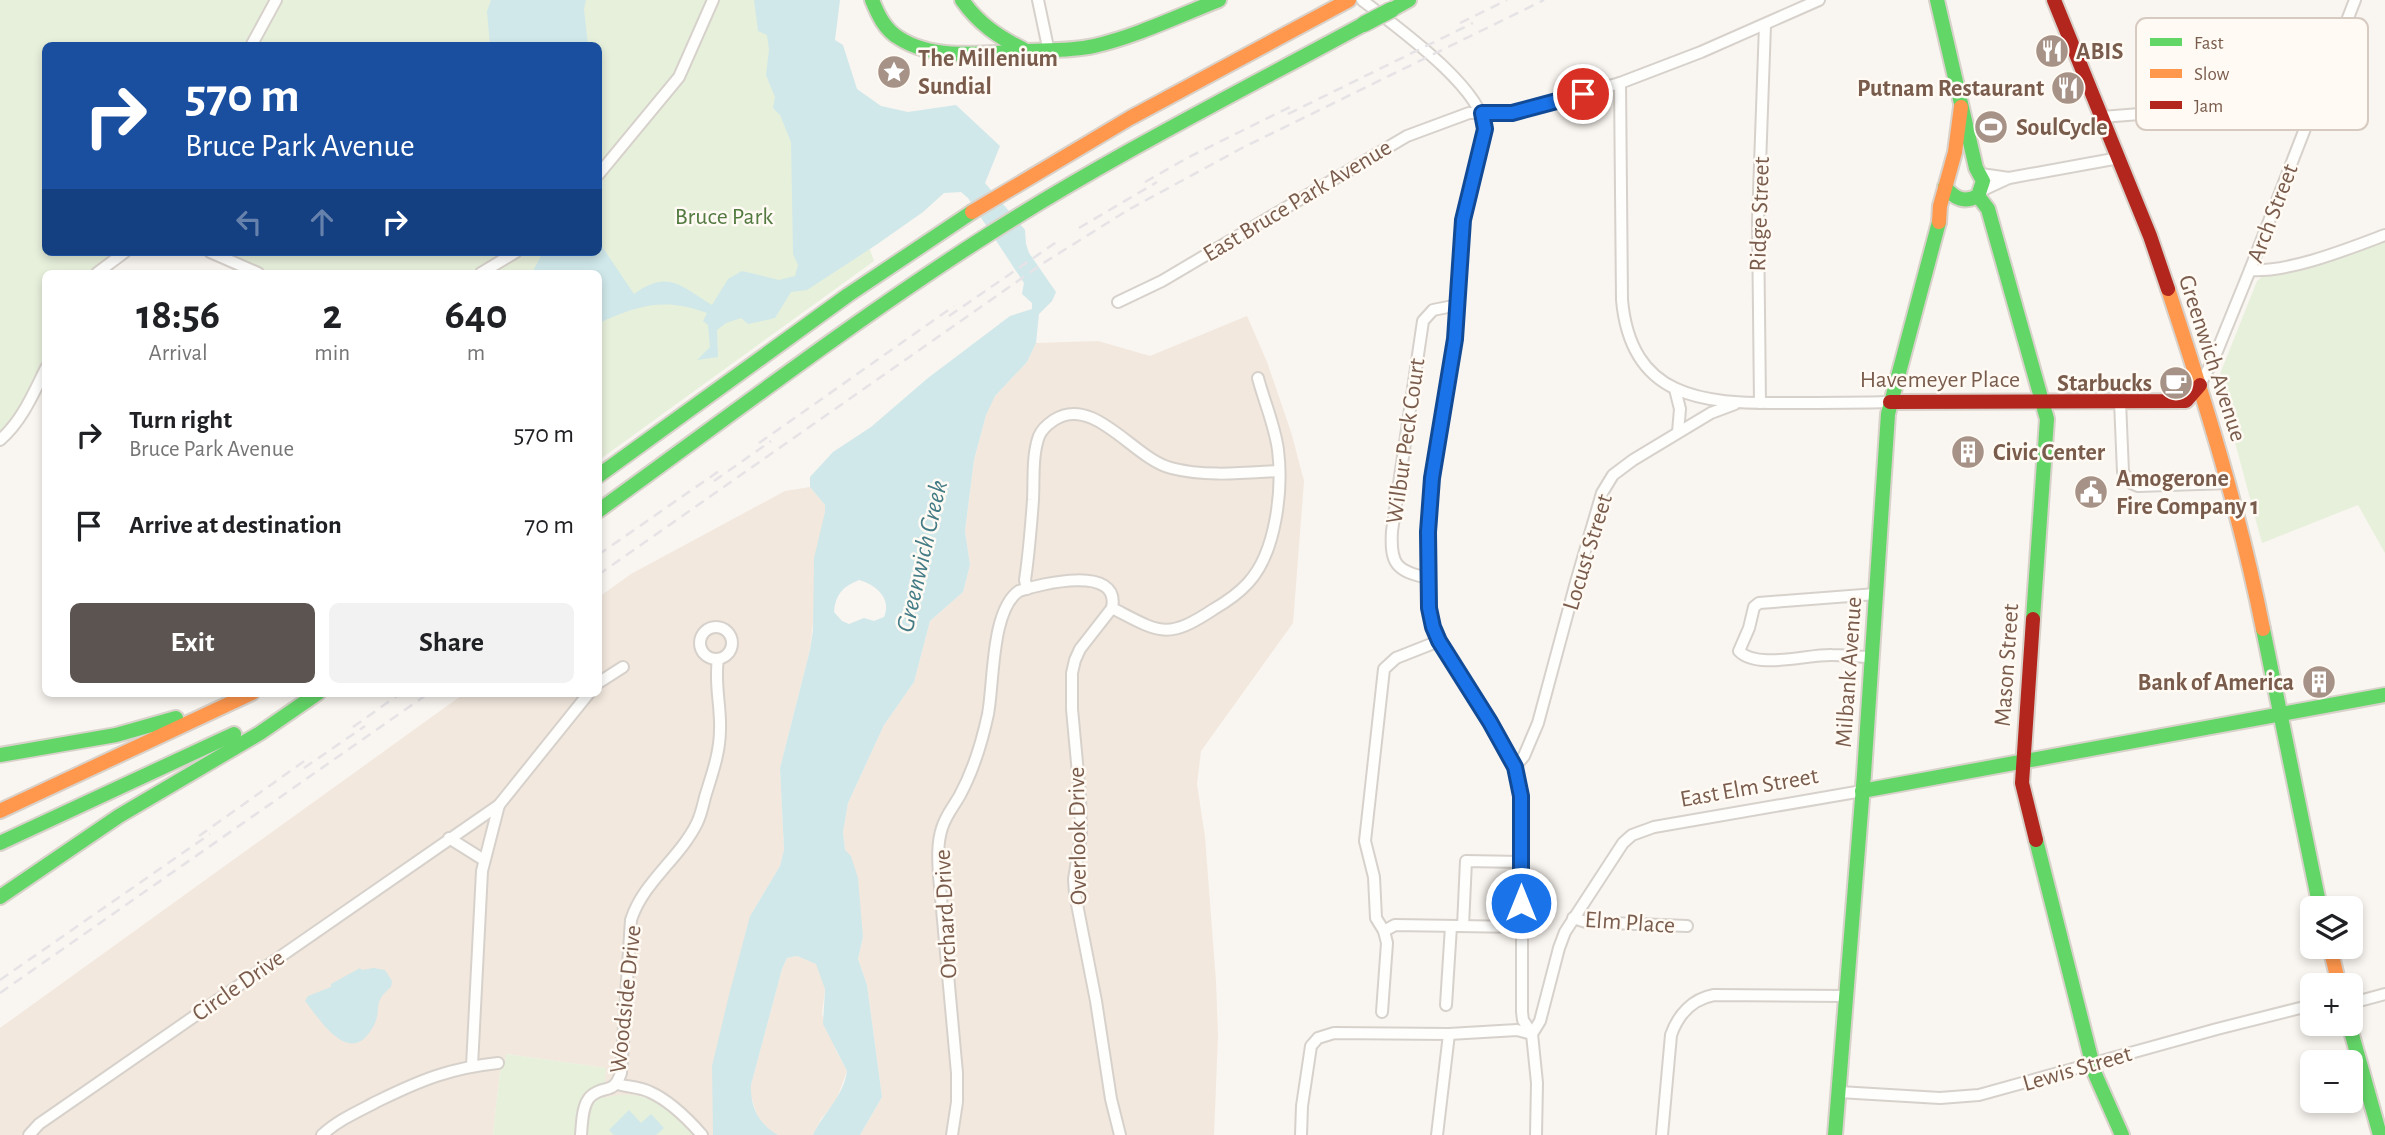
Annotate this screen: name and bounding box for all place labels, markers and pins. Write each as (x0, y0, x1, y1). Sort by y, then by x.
restaurant icon: ABIS (2033, 32, 2071, 70)
place label: ABIS (2076, 40, 2123, 64)
place label: The Millenium Sundial (918, 47, 1058, 99)
place icon: The Millenium Sundial (875, 53, 913, 91)
pin (1553, 64, 1613, 124)
restaurant icon: Putnam Restaurant (2049, 69, 2087, 107)
place label: Putnam Restaurant (1857, 77, 2044, 101)
sports icon: SoulCycle (1972, 108, 2010, 146)
place label: SoulCycle (2016, 116, 2108, 140)
cafe icon: Starbucks (2157, 364, 2195, 402)
place label: Starbucks (2057, 372, 2152, 396)
building icon: Civic Center (1949, 433, 1987, 471)
place label: Civic Center (1993, 441, 2106, 465)
place label: Amogerone Fire Company 1 (2116, 467, 2259, 519)
public building icon: Amogerone Fire Company 1 (2072, 473, 2110, 511)
building icon: Bank of America (2300, 663, 2338, 701)
place label: Bank of America (2137, 671, 2294, 695)

